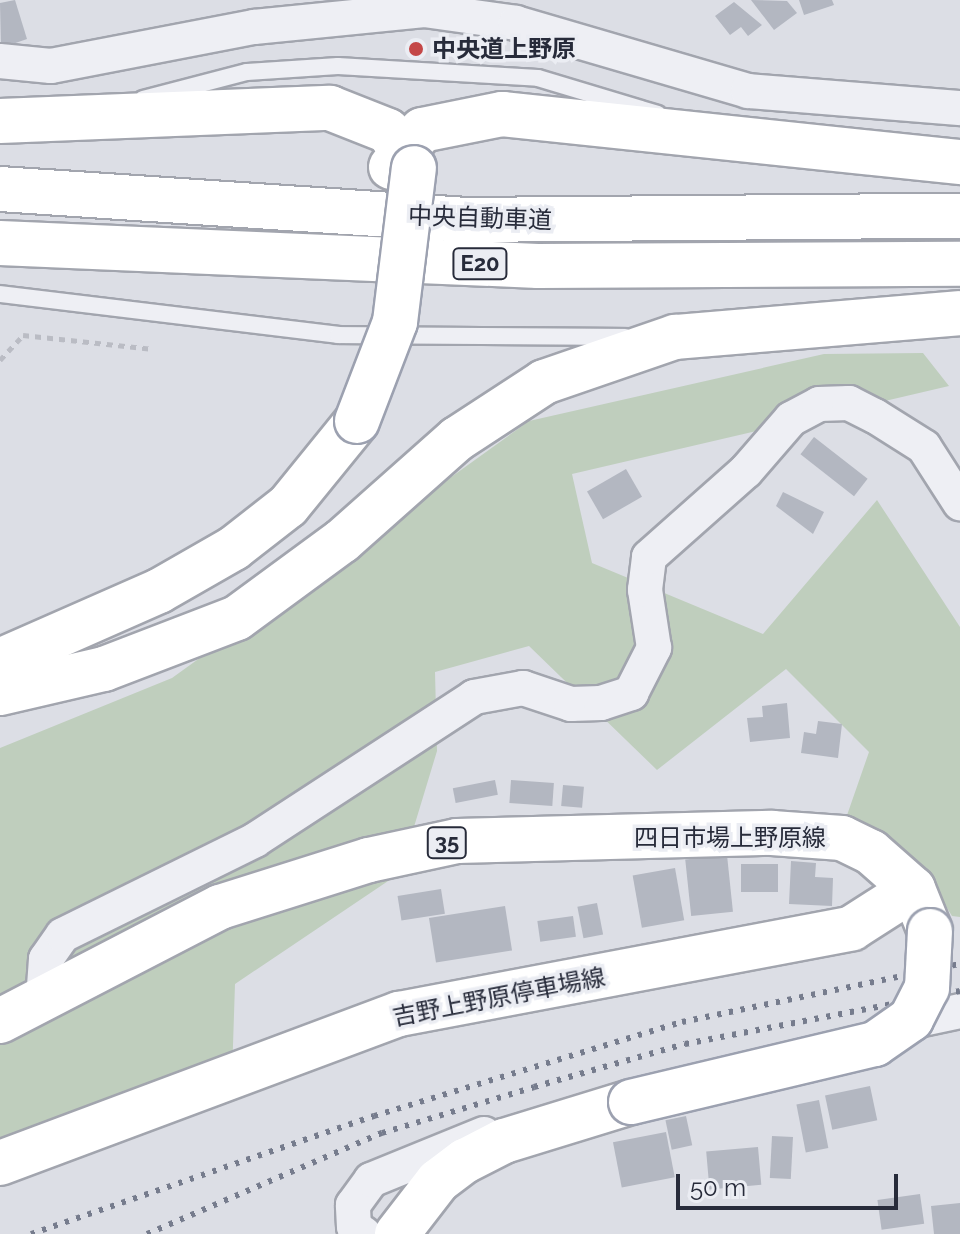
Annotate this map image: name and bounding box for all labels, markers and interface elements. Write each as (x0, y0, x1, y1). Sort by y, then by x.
place label: 中央道上野原 (432, 35, 576, 63)
marker: 中央道上野原 (407, 40, 425, 58)
street label: 中央自動車道 (408, 201, 552, 235)
road number: E20 (452, 246, 508, 282)
street label: 四日市場上野原線 (634, 824, 826, 852)
road number: 35 (425, 825, 469, 861)
street label: 吉野上野原停車場線 (390, 962, 608, 1032)
scale bar (680, 1158, 902, 1208)
text: 50 m (690, 1173, 746, 1202)

